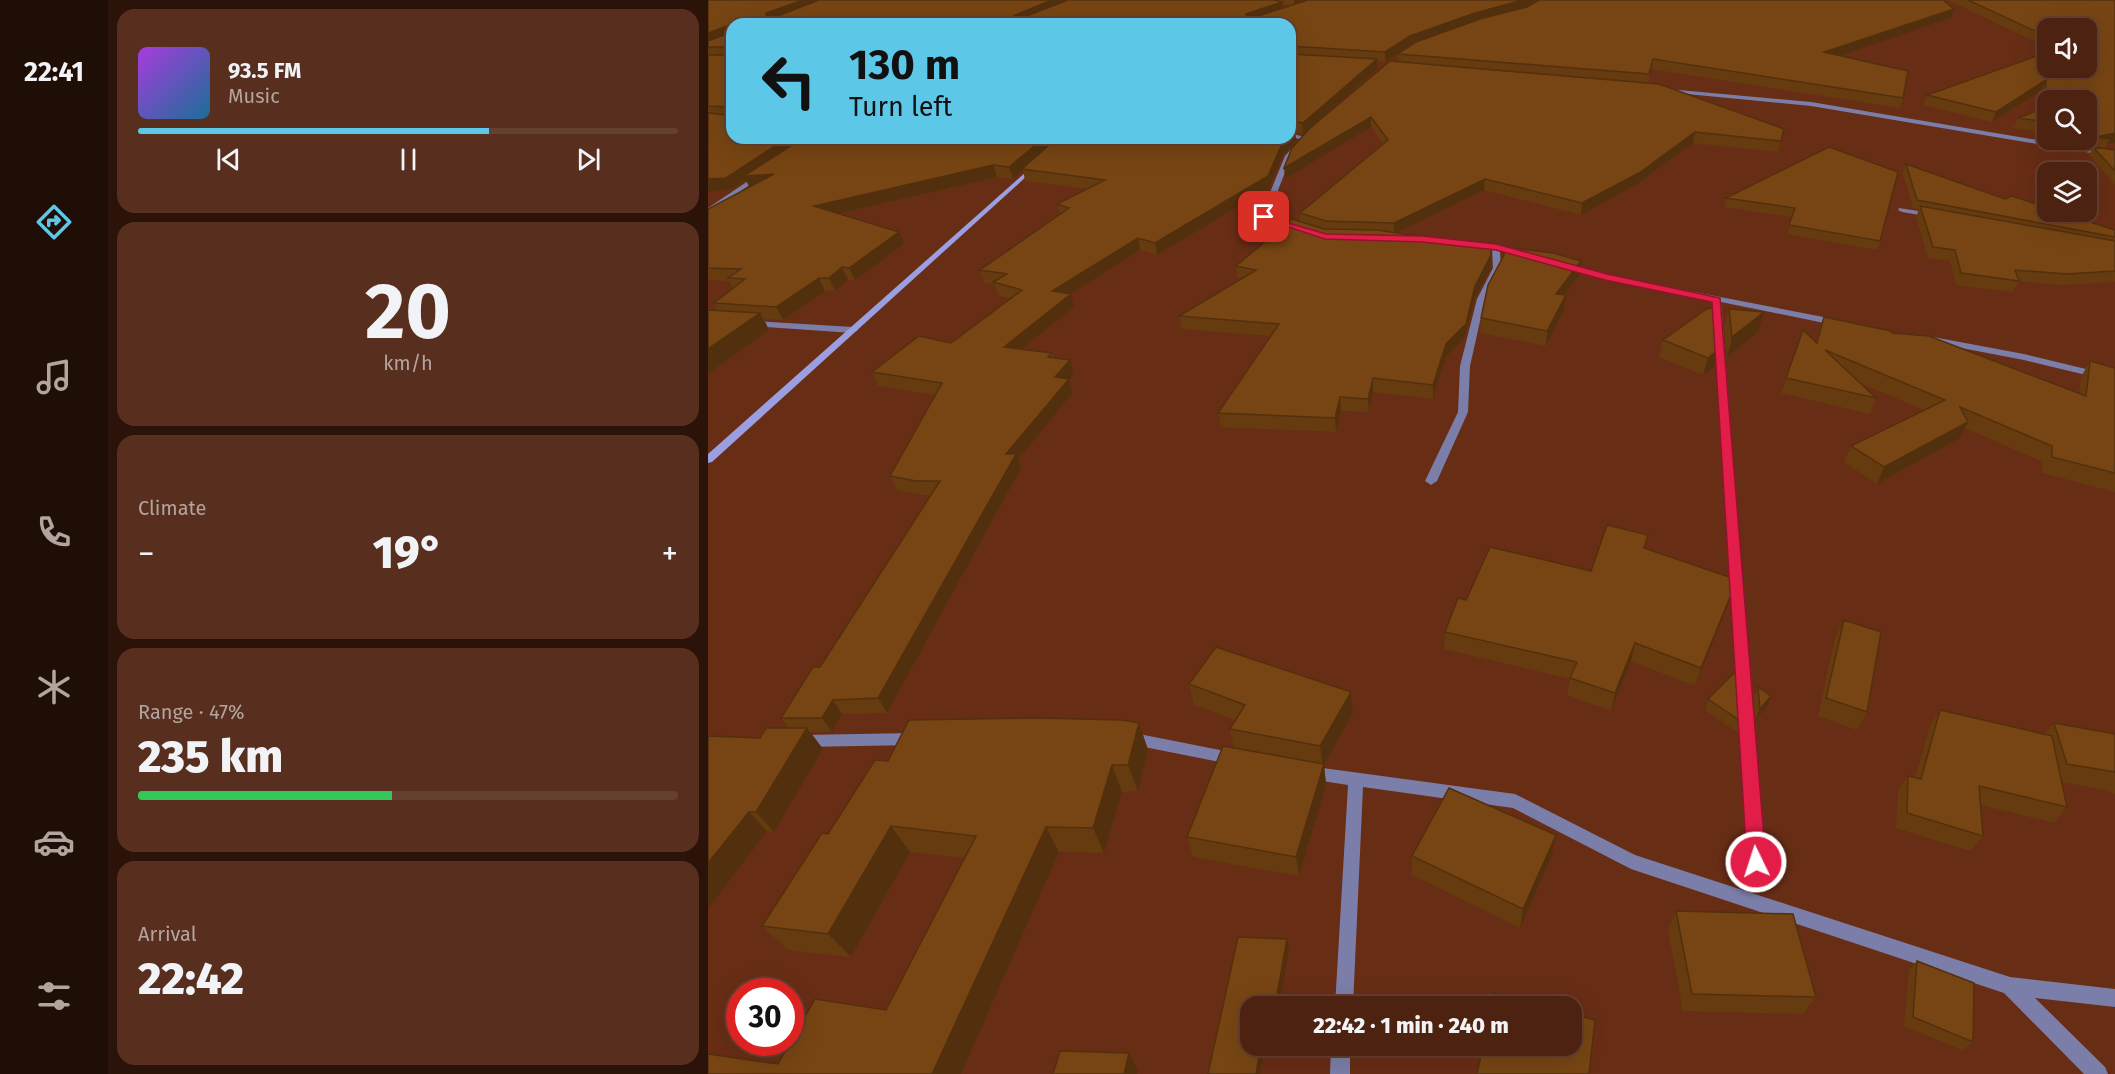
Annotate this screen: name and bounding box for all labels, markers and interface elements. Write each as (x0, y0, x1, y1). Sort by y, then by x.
map controls (2037, 18, 2097, 222)
button: sound (2037, 18, 2097, 78)
text: 130 m (849, 40, 960, 90)
icon: left (750, 42, 828, 120)
text: 22:41 (24, 56, 84, 88)
text: 93.5 FM (228, 57, 301, 84)
text: Music (228, 84, 280, 108)
button: search (2037, 90, 2097, 150)
text: Turn left (849, 91, 952, 123)
icon: previous (212, 143, 245, 176)
icon: pause (392, 143, 425, 176)
icon: next (572, 143, 605, 176)
button: layers (2037, 162, 2097, 222)
pin (1238, 191, 1289, 242)
icon: arrive (1247, 200, 1280, 233)
icon: directions (33, 201, 75, 243)
text: 20 (365, 265, 451, 359)
text: km/h (383, 351, 433, 375)
icon: music (33, 356, 75, 398)
text: Climate (138, 496, 206, 520)
icon: phone (33, 511, 75, 553)
text: 19° (373, 526, 443, 580)
text: − (138, 534, 155, 574)
text: + (662, 534, 678, 574)
icon: climate (33, 666, 75, 708)
text: Range · 47% (138, 700, 245, 724)
text: 235 km (138, 730, 283, 784)
icon: car (33, 821, 75, 863)
position arrow (1724, 830, 1788, 894)
text: Arrival (138, 922, 197, 946)
text: 22:42 (138, 952, 244, 1006)
icon: filters (33, 975, 75, 1017)
speed limit sign: 30 (726, 978, 804, 1056)
text: 22:42 · 1 min · 240 m (1313, 1012, 1509, 1039)

